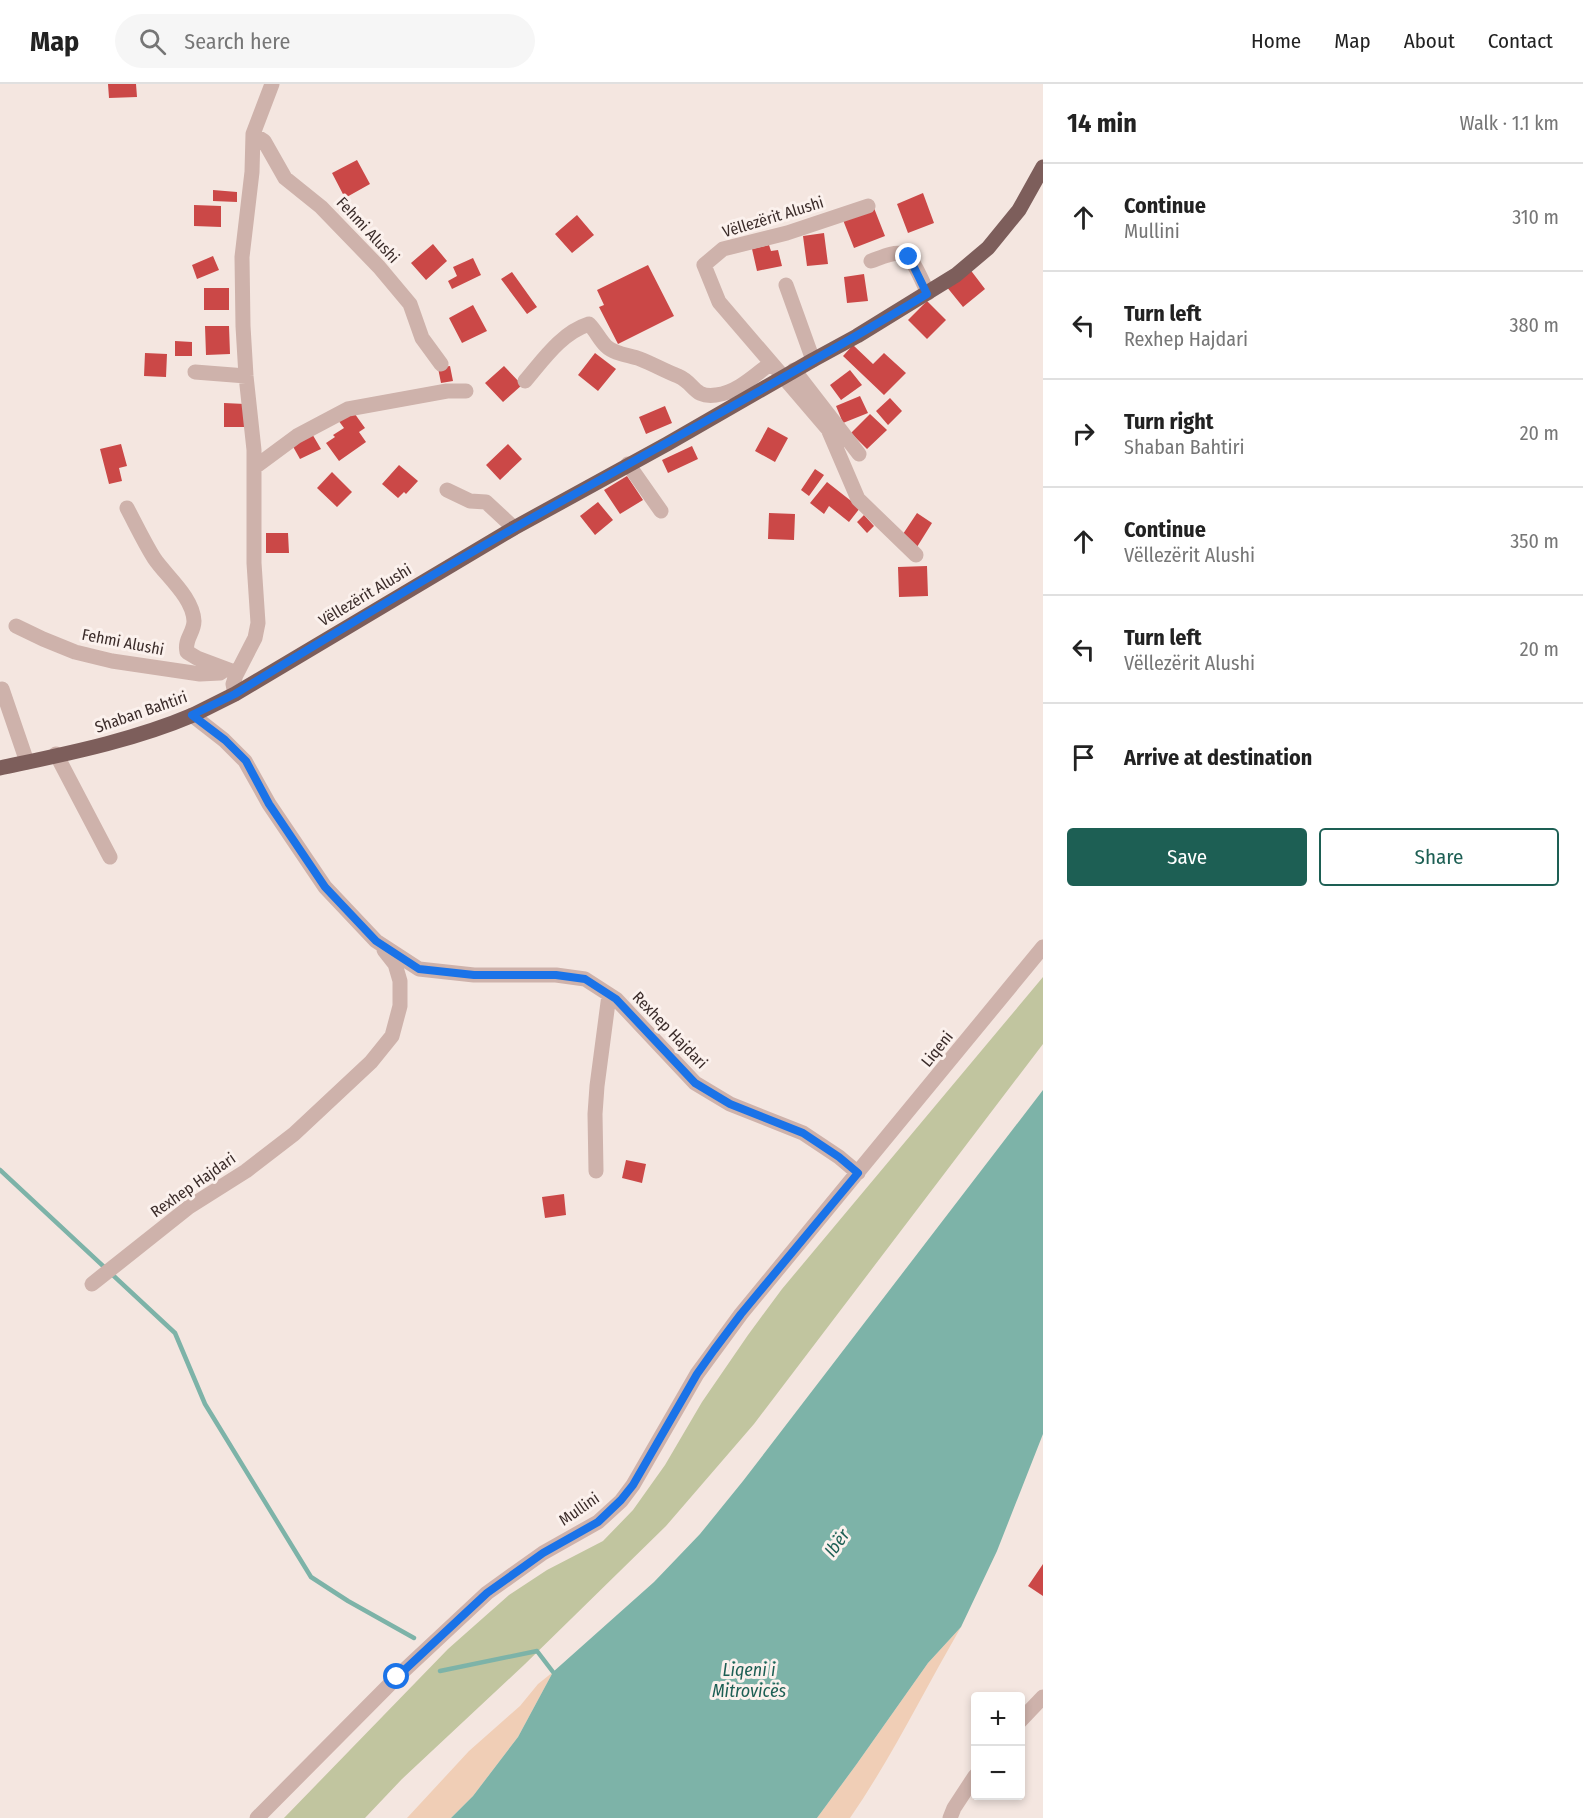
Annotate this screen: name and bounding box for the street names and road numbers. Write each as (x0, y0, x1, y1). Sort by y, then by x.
street label: Fehmi Alushi (333, 193, 403, 267)
street label: Vëllezërit Alushi (720, 193, 826, 241)
street label: Vëllezërit Alushi (315, 560, 415, 630)
street label: Fehmi Alushi (80, 625, 166, 659)
street label: Shaban Bahtiri (92, 687, 190, 737)
street label: Rexhep Hajdari (629, 988, 711, 1072)
street label: Liqeni (917, 1027, 957, 1071)
street label: Rexhep Hajdari (147, 1149, 239, 1221)
street label: Mullini (555, 1488, 603, 1530)

